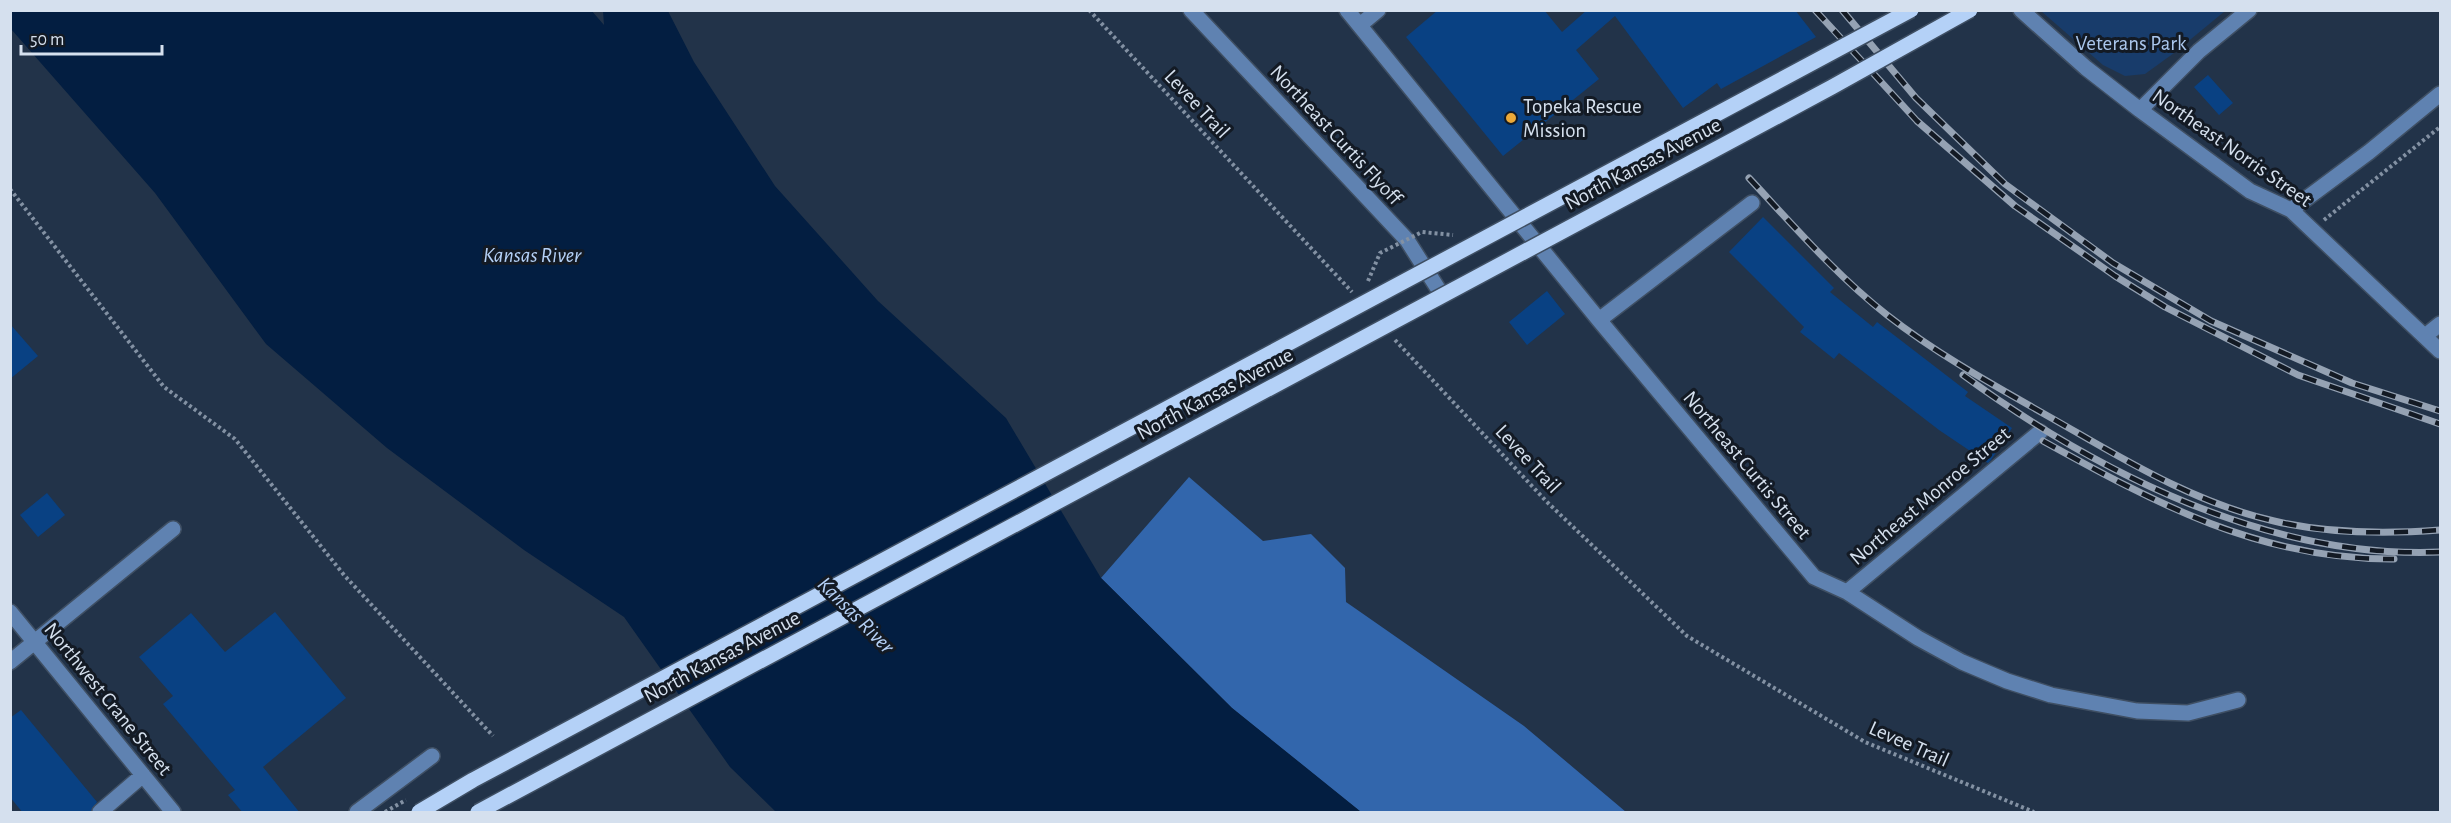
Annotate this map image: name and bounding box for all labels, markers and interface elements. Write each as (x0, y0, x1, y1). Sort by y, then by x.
scale bar (21, 18, 162, 56)
text: 50 m (30, 31, 64, 49)
park label: Veterans Park (2075, 33, 2187, 54)
street label: Northeast Curtis Flyoff (1266, 61, 1407, 210)
street label: Levee Trail (1160, 66, 1234, 142)
street label: Northeast Norris Street (2149, 85, 2316, 211)
place label: Topeka Rescue Mission (1523, 96, 1642, 141)
marker: Topeka Rescue Mission (1504, 111, 1518, 125)
street label: North Kansas Avenue (1562, 114, 1724, 214)
water label: Kansas River (483, 244, 582, 266)
street label: North Kansas Avenue (1134, 344, 1296, 444)
street label: Northeast Curtis Street (1679, 387, 1815, 543)
street label: Levee Trail (1491, 421, 1565, 497)
street label: Northeast Monroe Street (1846, 423, 2014, 569)
water label: Kansas River (813, 572, 899, 658)
street label: North Kansas Avenue (641, 607, 803, 707)
street label: Northwest Crane Street (40, 619, 176, 779)
street label: Levee Trail (1866, 717, 1952, 771)

